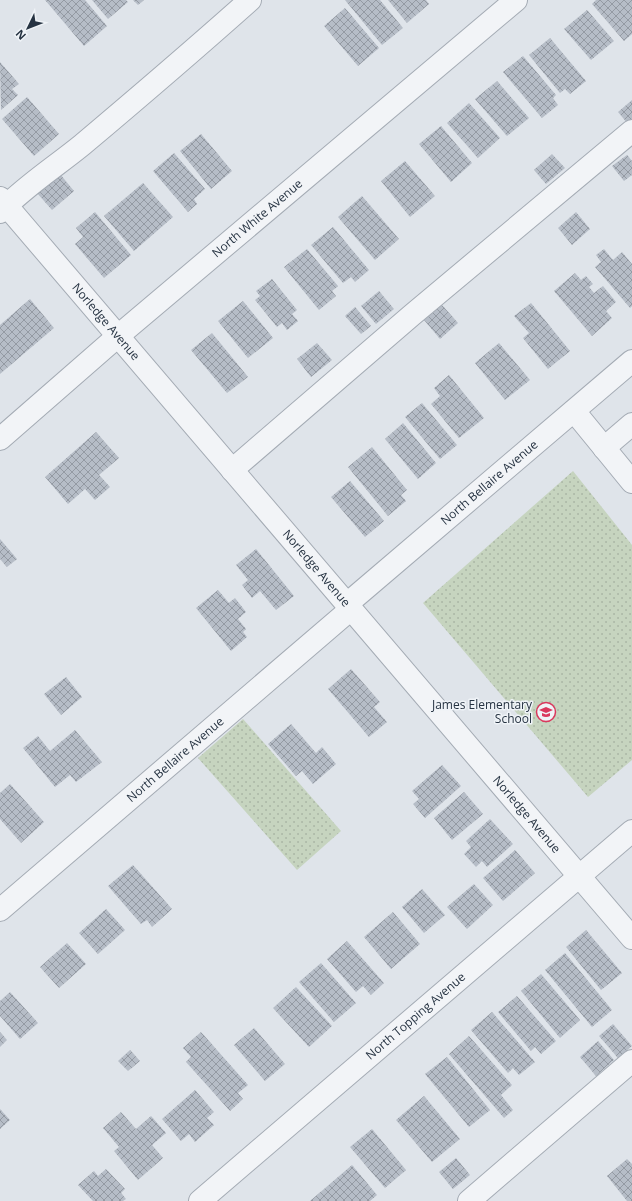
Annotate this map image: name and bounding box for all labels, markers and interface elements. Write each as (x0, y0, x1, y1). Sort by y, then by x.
north arrow (8, 8, 48, 48)
text: N (12, 27, 29, 44)
street label: North White Avenue (208, 175, 306, 261)
street label: Norledge Avenue (68, 279, 144, 364)
street label: North Bellaire Avenue (437, 436, 541, 529)
street label: Norledge Avenue (279, 526, 355, 610)
place label: James Elementary School (431, 696, 533, 727)
school or university icon: James Elementary School (535, 701, 557, 723)
street label: North Bellaire Avenue (123, 713, 227, 806)
street label: Norledge Avenue (489, 772, 565, 857)
street label: North Topping Avenue (362, 968, 469, 1063)

